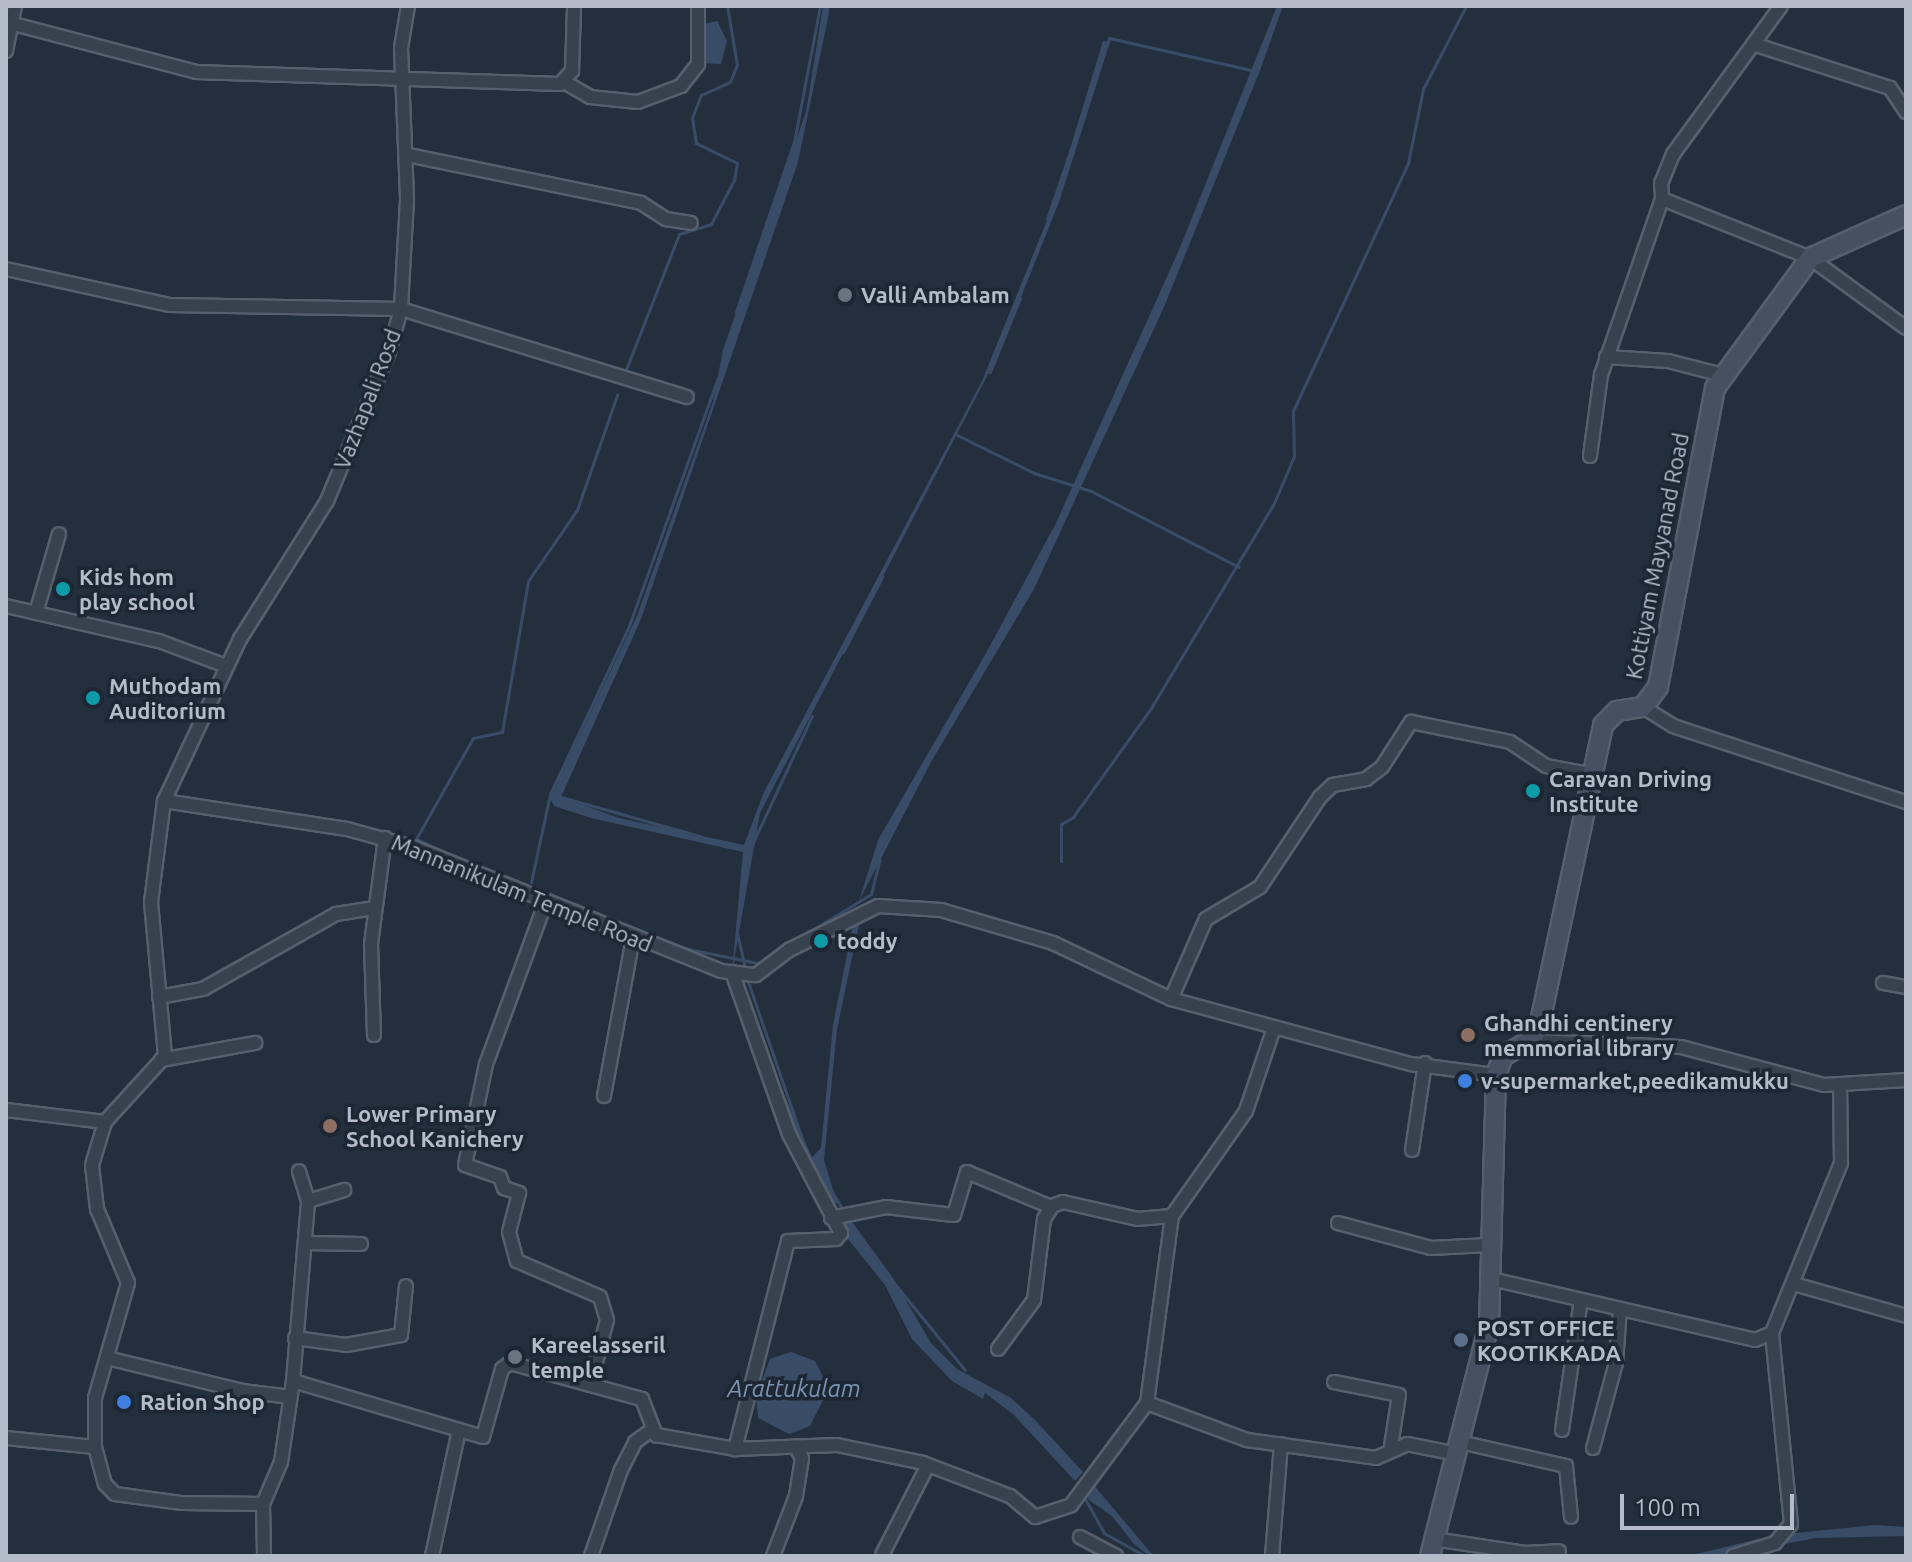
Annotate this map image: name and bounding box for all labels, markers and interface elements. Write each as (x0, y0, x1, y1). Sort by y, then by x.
place label: Valli Ambalam (861, 282, 1010, 308)
marker: Valli Ambalam (836, 286, 854, 304)
street label: Vazhapali Rosd (328, 325, 406, 473)
street label: Kottiyam Mayyanad Road (1620, 431, 1694, 681)
place label: Kids hom play school (79, 563, 195, 614)
marker: Kids hom play school (54, 580, 72, 598)
place label: Muthodam Auditorium (109, 672, 226, 724)
marker: Muthodam Auditorium (84, 689, 102, 707)
place label: Caravan Driving Institute (1549, 765, 1712, 816)
marker: Caravan Driving Institute (1524, 782, 1542, 800)
street label: Mannanikulam Temple Road (388, 829, 656, 957)
place label: toddy (837, 928, 897, 954)
marker: toddy (812, 932, 830, 950)
place label: Ghandhi centinery memmorial library (1484, 1009, 1674, 1060)
marker: Ghandhi centinery memmorial library (1459, 1026, 1477, 1044)
place label: v-supermarket,peedikamukku (1481, 1068, 1789, 1094)
marker: v-supermarket,peedikamukku (1456, 1072, 1474, 1090)
place label: Lower Primary School Kanichery (346, 1100, 524, 1152)
marker: Lower Primary School Kanichery (321, 1117, 339, 1135)
place label: POST OFFICE KOOTIKKADA (1477, 1314, 1621, 1366)
place label: Kareelasseril temple (531, 1331, 666, 1382)
marker: POST OFFICE KOOTIKKADA (1452, 1331, 1470, 1349)
marker: Kareelasseril temple (506, 1348, 524, 1366)
water label: Arattukulam (727, 1375, 861, 1403)
place label: Ration Shop (140, 1389, 265, 1415)
marker: Ration Shop (115, 1393, 133, 1411)
scale bar (1624, 1478, 1798, 1528)
text: 100 m (1634, 1494, 1701, 1521)

